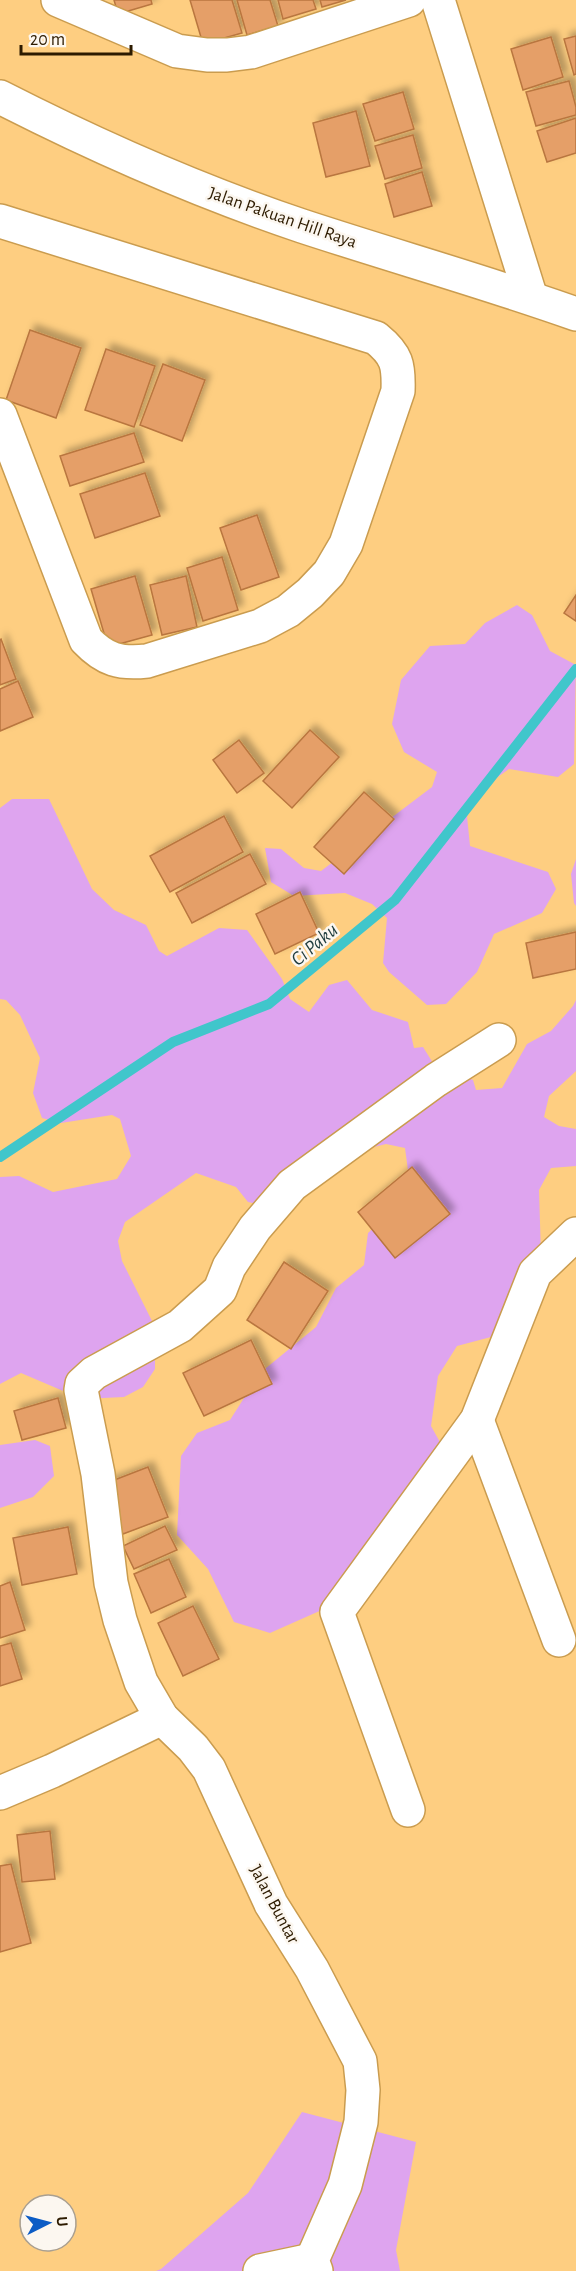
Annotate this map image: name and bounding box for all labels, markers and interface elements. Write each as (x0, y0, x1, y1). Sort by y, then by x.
scale bar (21, 18, 130, 56)
text: 20 m (30, 31, 65, 49)
street label: Jalan Pakuan Hill Raya (206, 184, 359, 252)
water label: Ci Paku (288, 920, 342, 970)
street label: Jalan Buntar (246, 1862, 302, 1947)
north arrow (18, 2193, 78, 2253)
text: U (53, 2216, 70, 2227)

